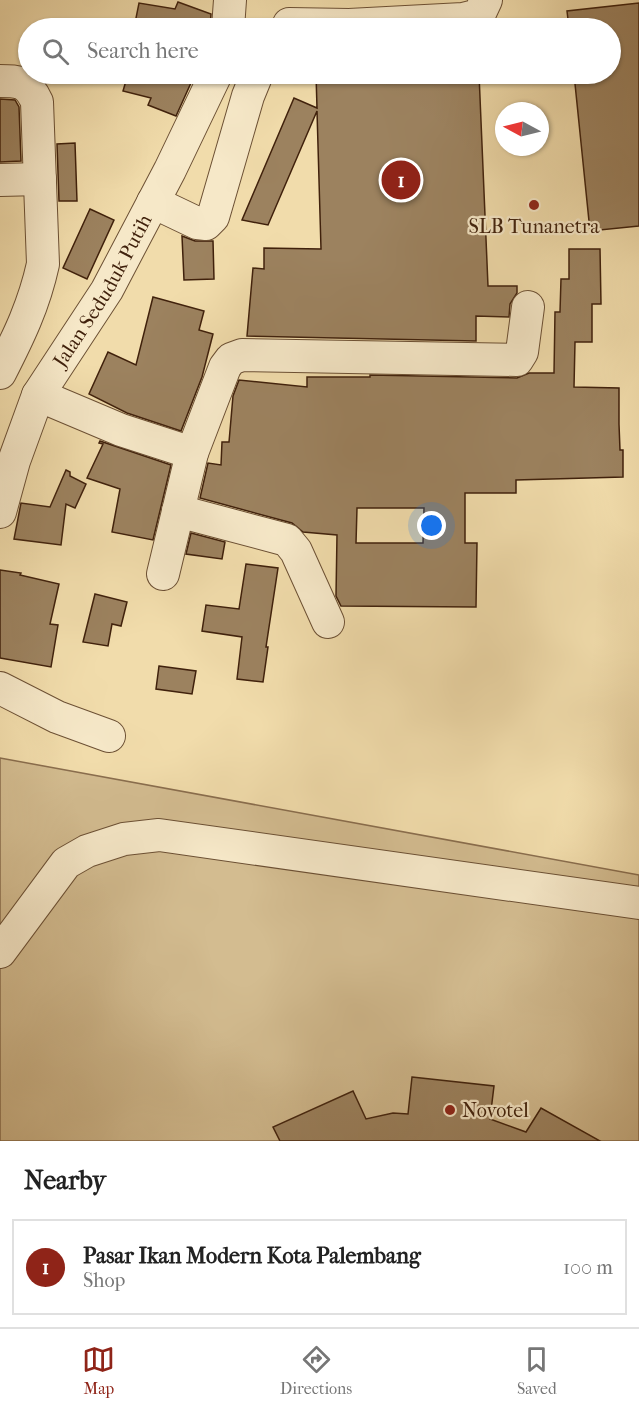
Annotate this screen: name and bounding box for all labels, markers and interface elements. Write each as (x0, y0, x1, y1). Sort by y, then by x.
search box (18, 18, 621, 84)
icon: search (39, 35, 72, 68)
text: Search here (87, 38, 199, 64)
north arrow (495, 102, 549, 156)
pin: 1 (382, 158, 420, 202)
marker: SLB Tunanetra (527, 198, 541, 212)
street label: Jalan Seduduk Putih (47, 210, 157, 373)
place label: SLB Tunanetra (468, 215, 600, 238)
your location (417, 511, 446, 540)
place label: Novotel (462, 1099, 529, 1122)
marker: Novotel (443, 1103, 457, 1117)
text: Nearby (24, 1165, 106, 1196)
text: Pasar Ikan Modern Kota Palembang (83, 1243, 421, 1269)
text: 1 (42, 1256, 49, 1279)
text: 100 m (563, 1256, 613, 1279)
text: Shop (83, 1269, 125, 1292)
tab: Map (82, 1343, 115, 1398)
tab: Directions (280, 1343, 352, 1398)
tab: Saved (517, 1343, 557, 1398)

